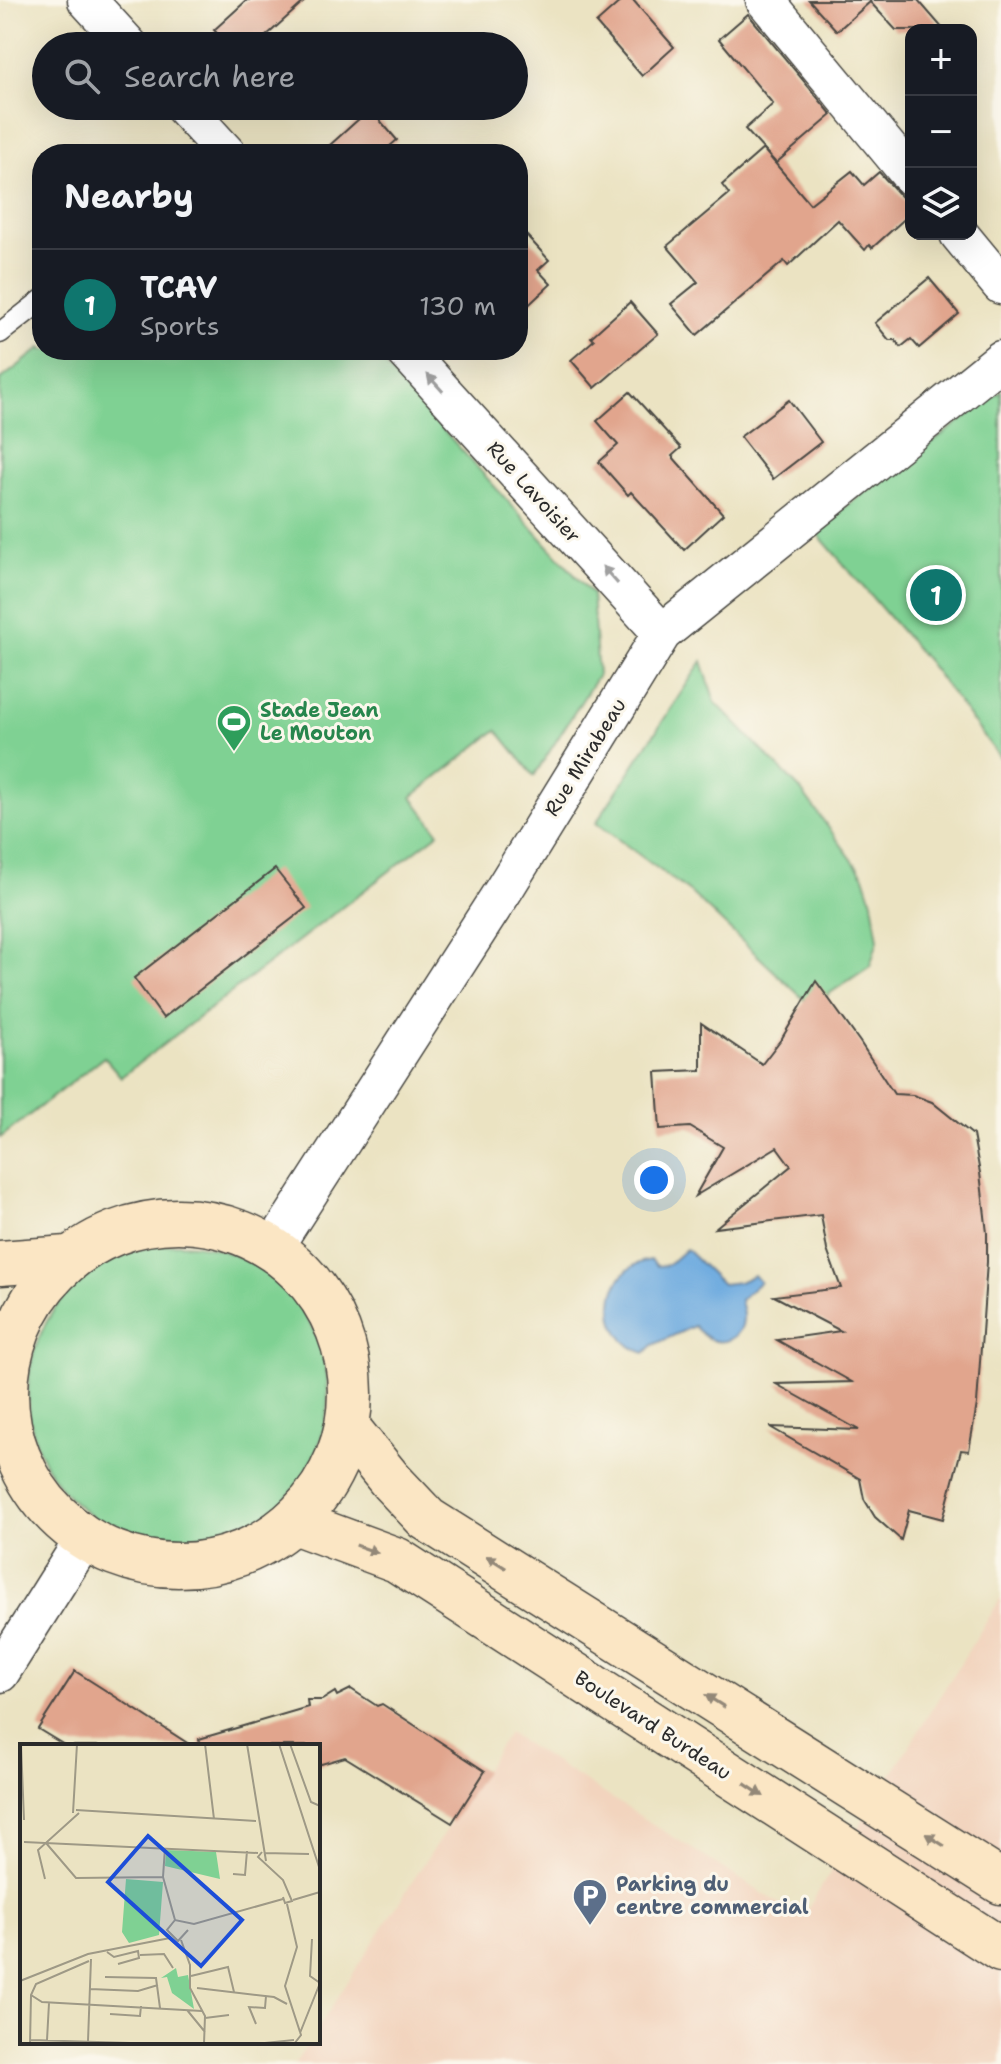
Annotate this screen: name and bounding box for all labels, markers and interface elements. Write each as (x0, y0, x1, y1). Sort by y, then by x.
map controls (905, 24, 977, 240)
button: + (905, 24, 977, 96)
search box (32, 32, 528, 120)
icon: search (60, 54, 104, 98)
text: Search here (124, 56, 295, 97)
button: − (905, 96, 977, 168)
button: layers (905, 168, 977, 240)
text: Nearby (64, 173, 194, 219)
text: TCAV (140, 267, 217, 308)
text: 1 (84, 288, 96, 323)
text: 130 m (419, 288, 496, 323)
text: Sports (140, 308, 220, 343)
one-way arrow (426, 374, 444, 393)
street label: Rue Lavoisier (481, 436, 587, 548)
pin: 1 (910, 565, 962, 625)
one-way arrow (601, 566, 619, 585)
street label: Rue Mirabeau (538, 693, 632, 821)
place label: Stade Jean Le Mouton (260, 697, 379, 746)
sports icon: Stade Jean Le Mouton (215, 703, 253, 753)
your location (634, 1160, 674, 1200)
one-way arrow (355, 1543, 379, 1556)
one-way arrow (485, 1555, 507, 1569)
street label: Boulevard Burdeau (570, 1665, 736, 1785)
one-way arrow (705, 1694, 726, 1709)
inset map (20, 1744, 320, 2044)
one-way arrow (743, 1782, 764, 1797)
one-way arrow (924, 1834, 946, 1848)
place label: Parking du centre commercial (616, 1871, 809, 1920)
parking icon: Parking du centre commercial (571, 1877, 609, 1927)

